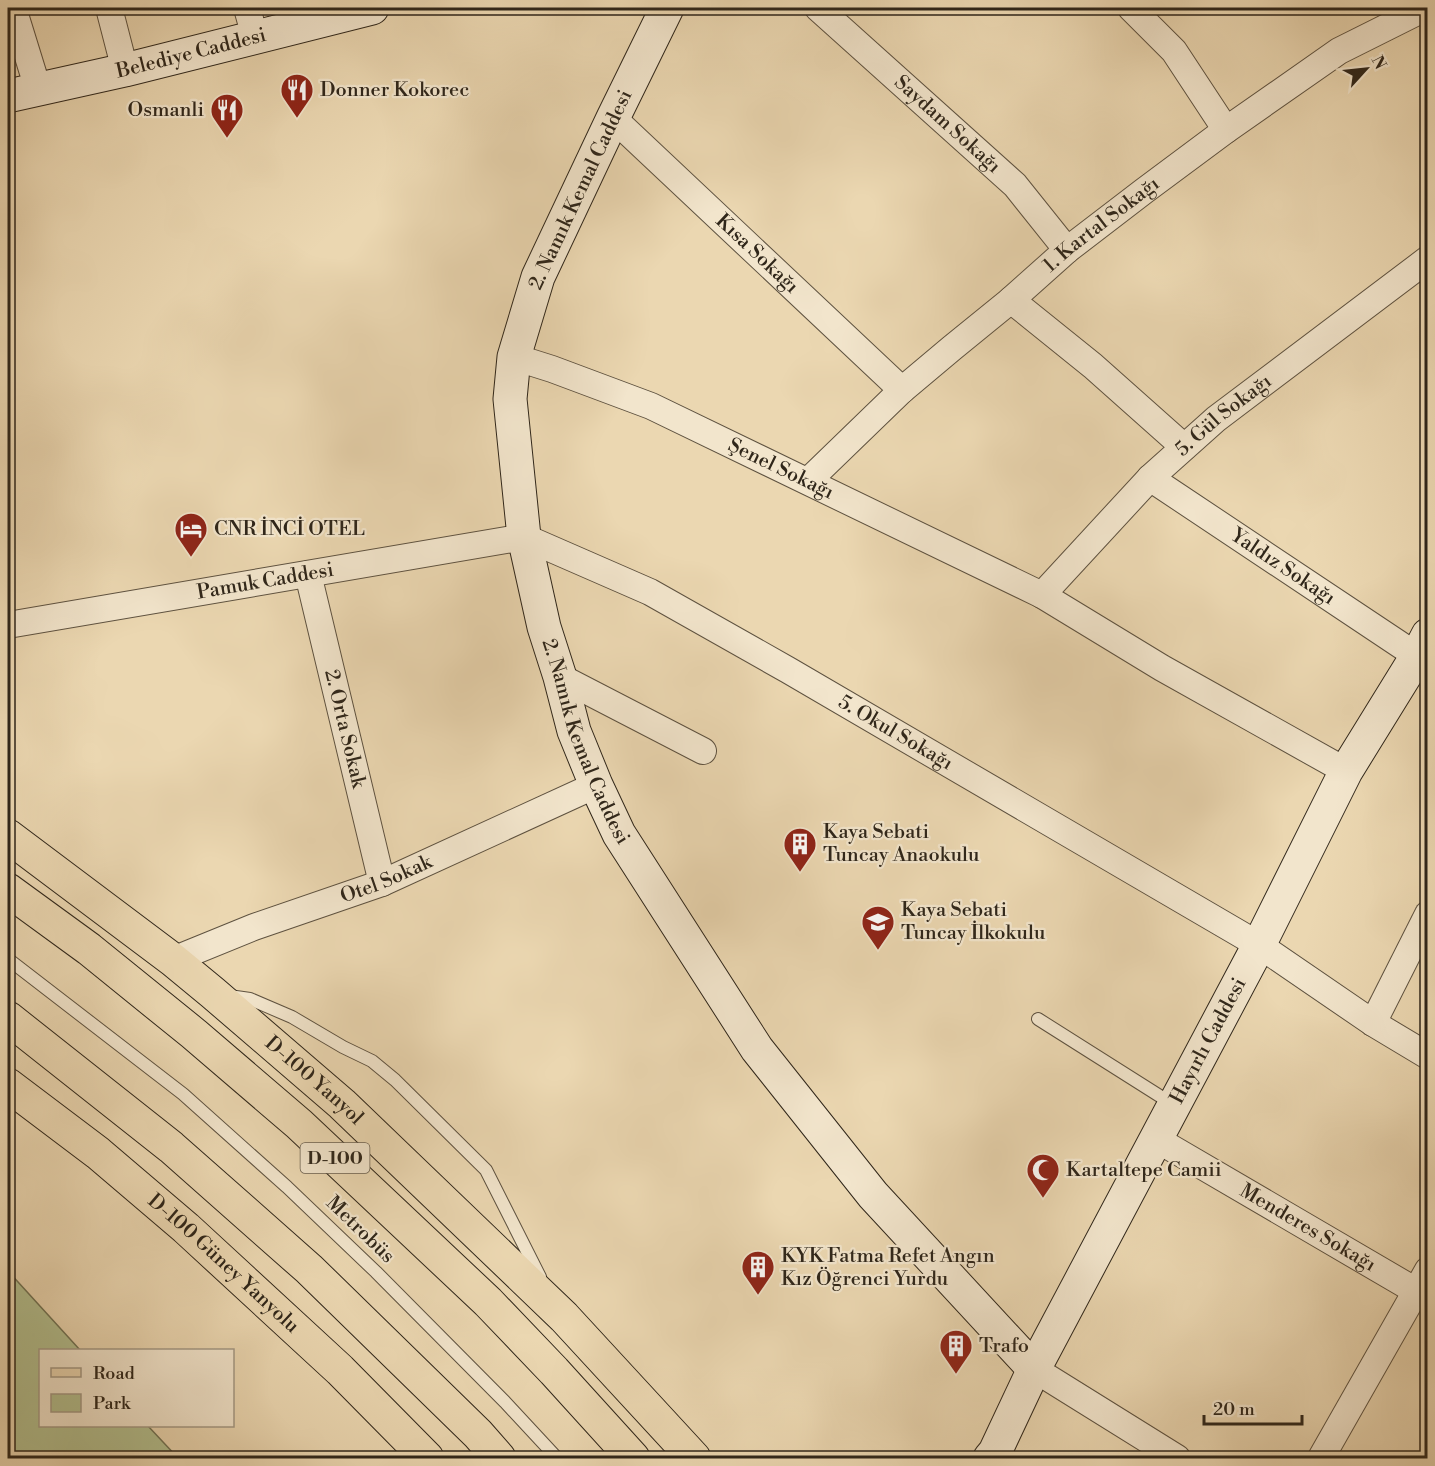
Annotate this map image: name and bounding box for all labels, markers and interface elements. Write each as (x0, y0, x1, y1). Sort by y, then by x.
street label: Belediye Caddesi (113, 22, 269, 84)
north arrow (1336, 39, 1396, 99)
text: N (1367, 52, 1390, 73)
street label: Saydam Sokağı (889, 70, 1006, 179)
restaurant icon: Donner Kokorec (279, 72, 315, 119)
place label: Donner Kokorec (320, 78, 469, 103)
street label: 2. Namık Kemal Caddesi (524, 86, 639, 294)
restaurant icon: Osmanli (209, 92, 245, 139)
place label: Osmanli (128, 98, 204, 123)
street label: 1. Kartal Sokağı (1038, 171, 1165, 278)
street label: Kısa Sokağı (710, 209, 804, 299)
street label: 5. Gül Sokağı (1170, 369, 1277, 462)
street label: Şenel Sokağı (724, 433, 838, 505)
hotel icon: CNR İNCİ OTEL (173, 511, 209, 558)
place label: CNR İNCİ OTEL (214, 516, 365, 542)
street label: Yaldız Sokağı (1225, 522, 1341, 611)
street label: Pamuk Caddesi (195, 557, 336, 605)
street label: 2. Namık Kemal Caddesi (536, 636, 635, 850)
street label: 2. Orta Sokak (319, 667, 372, 792)
street label: 5. Okul Sokağı (834, 690, 958, 776)
place label: Kaya Sebati Tuncay Anaokulu (823, 820, 980, 868)
building icon: Kaya Sebati Tuncay Anaokulu (782, 826, 818, 873)
street label: Otel Sokak (337, 849, 437, 909)
place label: Kaya Sebati Tuncay İlkokulu (901, 898, 1046, 946)
school or university icon: Kaya Sebati Tuncay İlkokulu (860, 904, 896, 951)
street label: Hayırlı Caddesi (1164, 973, 1252, 1108)
street label: D-100 Yanyol (260, 1031, 369, 1130)
road number: D-100 (300, 1143, 370, 1173)
mosque icon: Kartaltepe Camii (1025, 1152, 1061, 1199)
place label: Kartaltepe Camii (1066, 1158, 1222, 1183)
street label: Menderes Sokağı (1235, 1178, 1381, 1278)
street label: D-100 Güney Yanyolu (143, 1188, 305, 1339)
street label: Metrobüs (320, 1191, 400, 1269)
place label: KYK Fatma Refet Angın Kız Öğrenci Yurdu (781, 1244, 995, 1292)
building icon: KYK Fatma Refet Angın Kız Öğrenci Yurdu (740, 1249, 776, 1296)
building icon: Trafo (938, 1328, 974, 1375)
place label: Trafo (979, 1334, 1029, 1359)
legend (39, 1349, 234, 1427)
text: Road (93, 1362, 136, 1385)
scale bar (1204, 1388, 1302, 1426)
text: Park (93, 1392, 132, 1415)
text: 20 m (1213, 1398, 1255, 1421)

